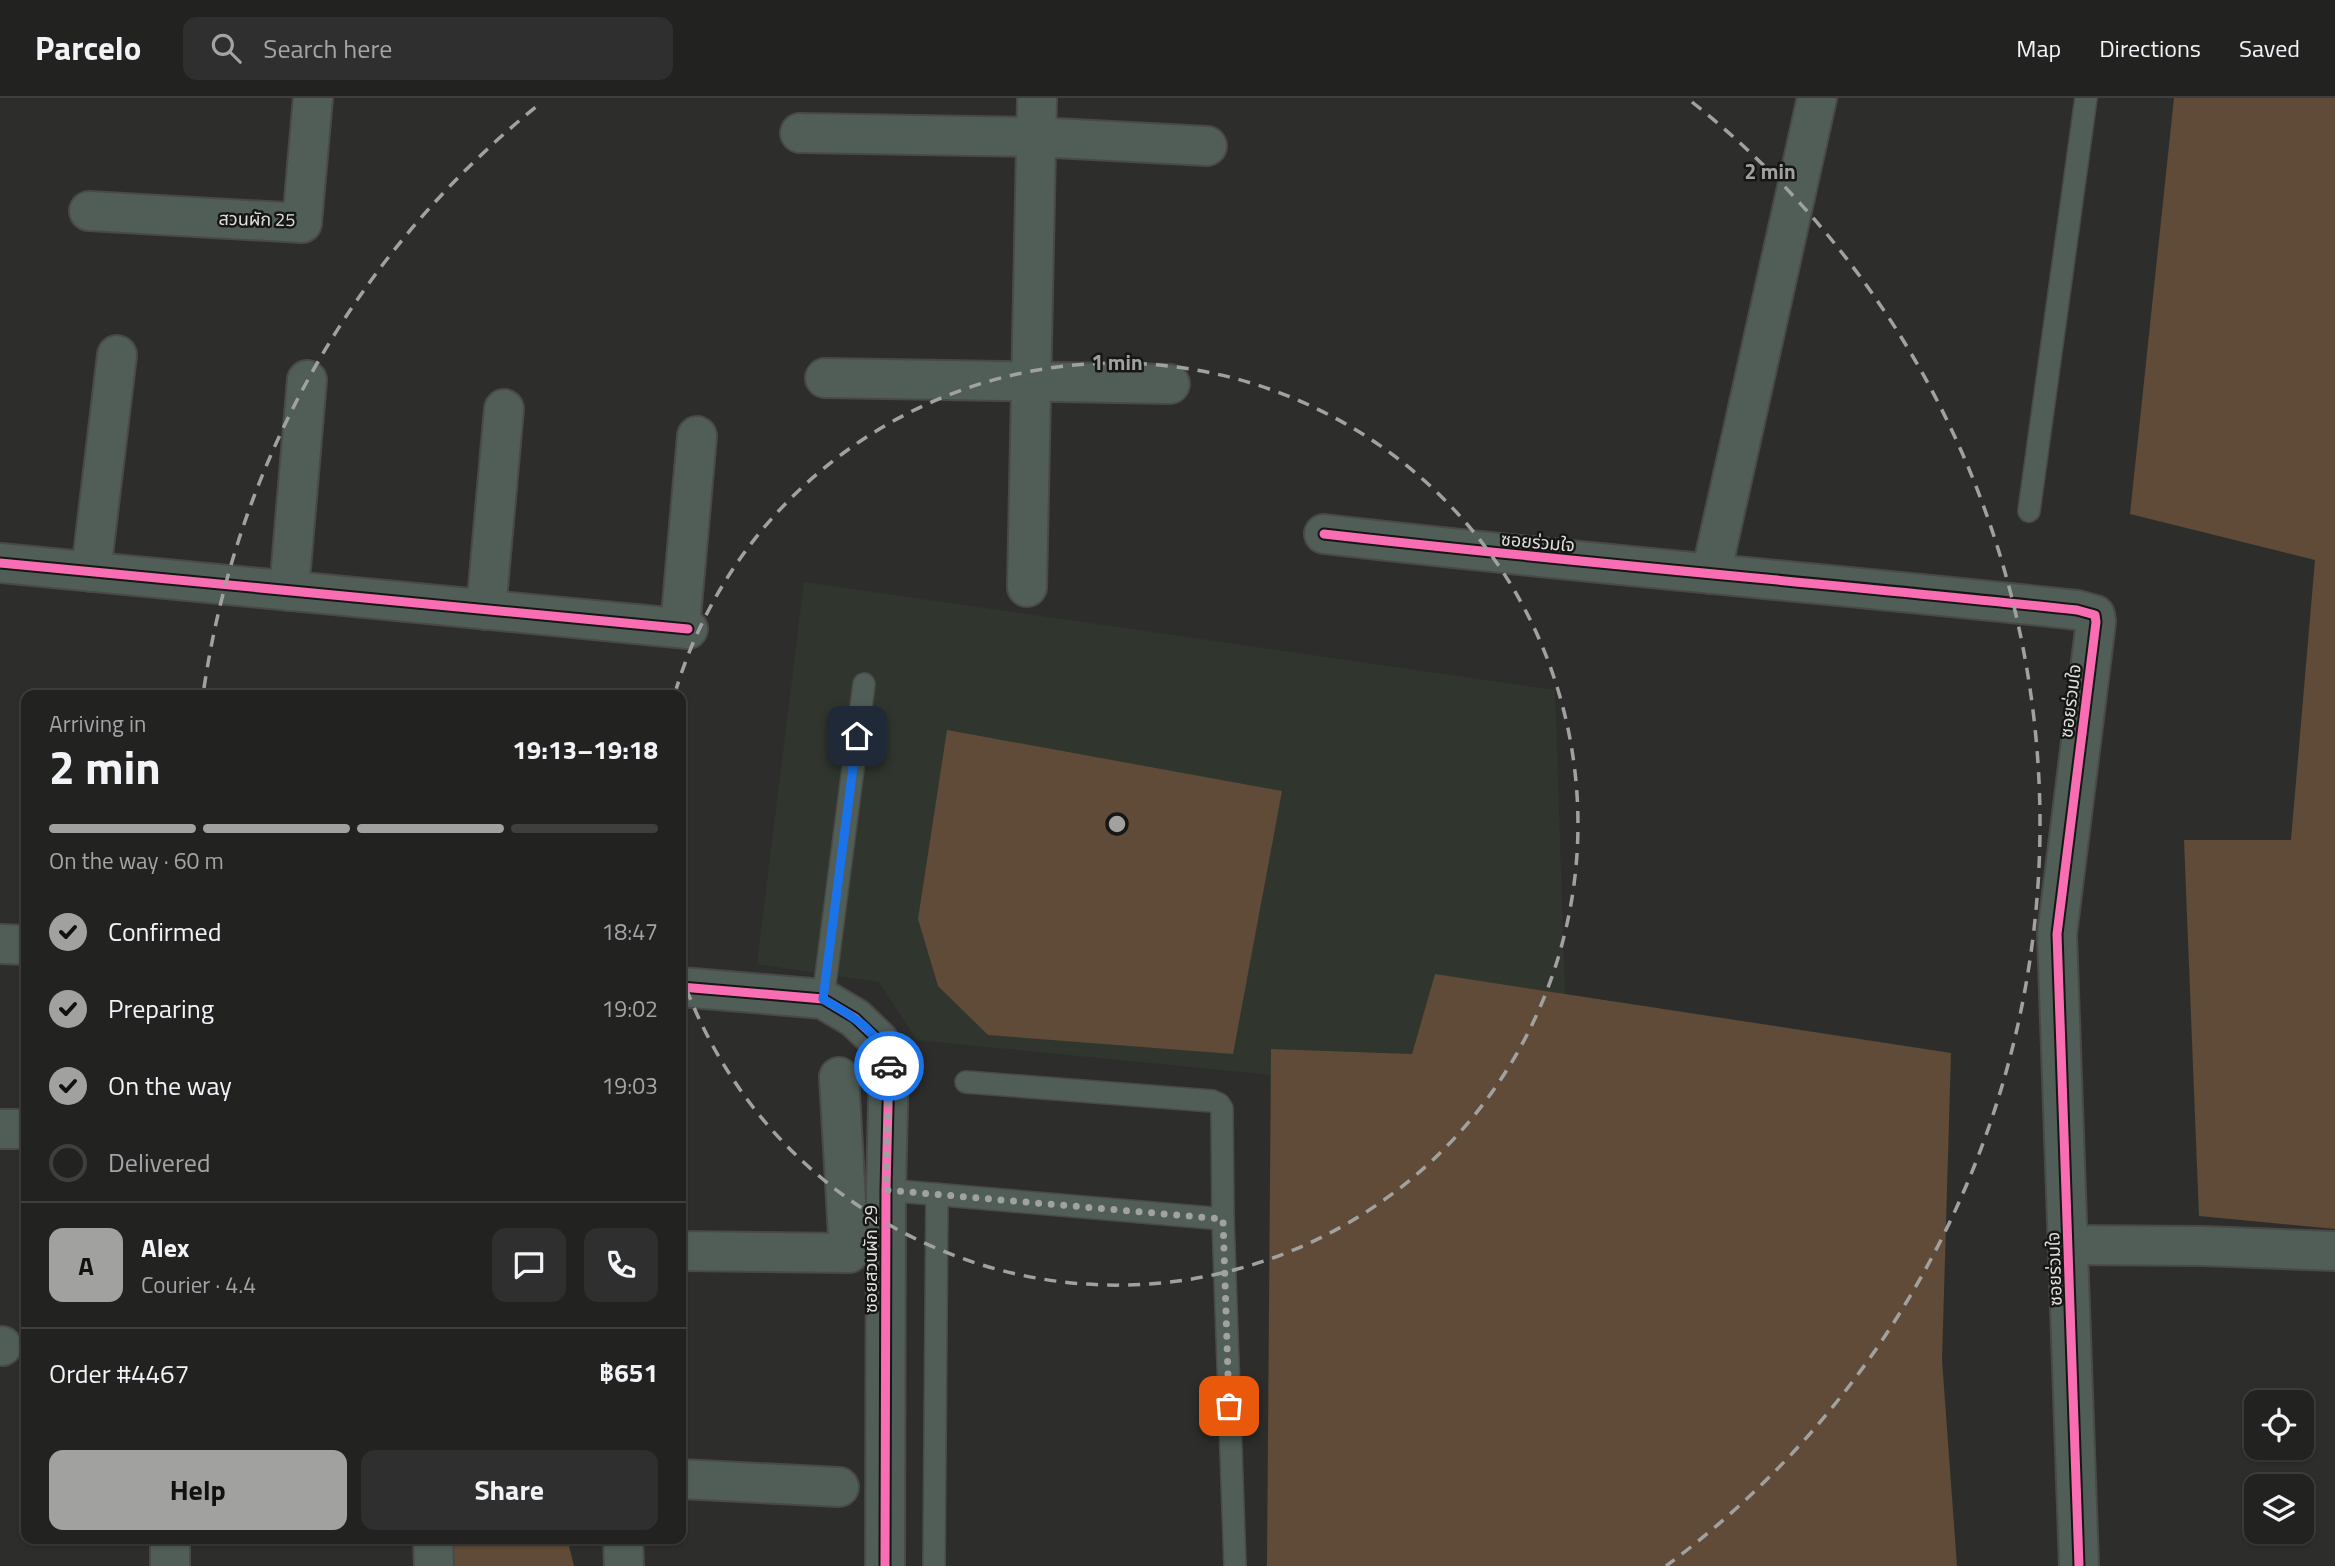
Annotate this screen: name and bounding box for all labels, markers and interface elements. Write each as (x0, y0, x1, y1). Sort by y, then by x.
search box (183, 17, 673, 80)
text: Parcelo (35, 23, 141, 73)
icon: search (207, 29, 245, 67)
text: Search here (263, 29, 392, 68)
text: Map (2016, 30, 2061, 66)
text: Directions (2099, 30, 2201, 66)
text: Saved (2239, 30, 2300, 66)
text: 2 min (1744, 155, 1796, 187)
street label: สวนผัก 25 (218, 205, 296, 233)
text: 1 min (1091, 346, 1143, 378)
street label: ซอยร่วมใจ (1500, 525, 1576, 559)
street label: ซอยร่วมใจ (2052, 663, 2088, 739)
text: Arriving in (49, 706, 146, 741)
pin (827, 706, 887, 766)
icon: home (838, 717, 876, 755)
text: 19:13–19:18 (512, 730, 658, 769)
text: 2 min (49, 732, 161, 802)
centre of rings (1105, 812, 1129, 836)
text: On the way · 60 m (49, 843, 224, 878)
text: Confirmed (108, 912, 222, 951)
icon: check (49, 913, 87, 951)
text: 18:47 (601, 914, 658, 949)
text: Preparing (108, 989, 214, 1028)
icon: check (49, 990, 87, 1028)
text: 19:02 (601, 991, 658, 1026)
courier (854, 1031, 924, 1101)
icon: car (870, 1047, 908, 1085)
text: On the way (108, 1066, 232, 1105)
icon: check (49, 1067, 87, 1105)
text: 19:03 (601, 1068, 658, 1103)
text: Delivered (108, 1143, 211, 1182)
street label: ซอยสวนผัก 29 (857, 1205, 884, 1313)
text: Alex (141, 1228, 189, 1267)
button: chat (492, 1228, 566, 1302)
button: phone (584, 1228, 658, 1302)
street label: ซอยร่วมใจ (2039, 1232, 2069, 1306)
text: A (78, 1246, 94, 1285)
text: Courier · 4.4 (141, 1267, 256, 1302)
text: ฿651 (599, 1353, 658, 1392)
text: Order #4467 (49, 1354, 189, 1393)
pin (1199, 1376, 1259, 1436)
icon: bag (1210, 1387, 1248, 1425)
map controls (2244, 1390, 2314, 1544)
button: locate (2244, 1390, 2314, 1460)
button: Help (49, 1450, 347, 1530)
button: Share (361, 1450, 658, 1530)
button: layers (2244, 1474, 2314, 1544)

